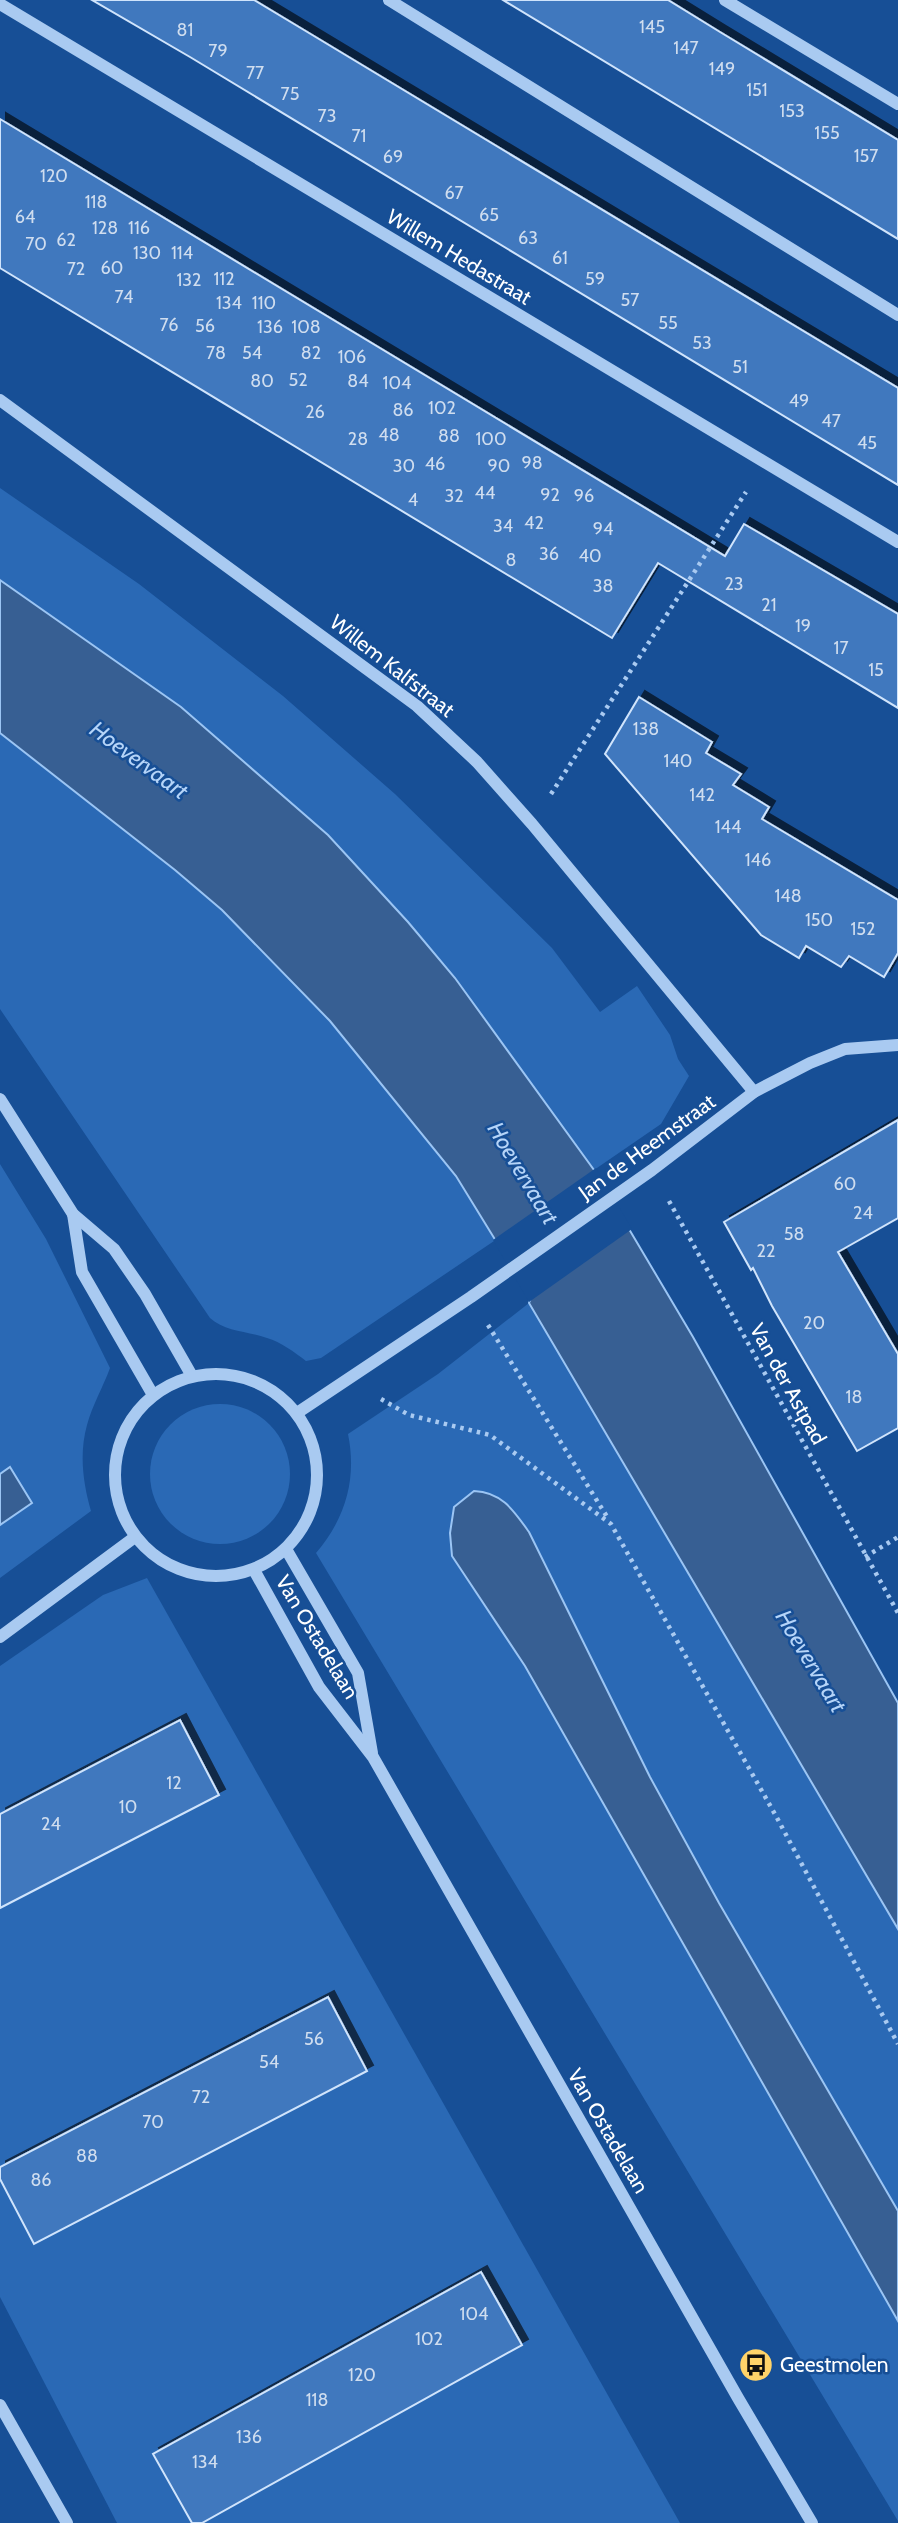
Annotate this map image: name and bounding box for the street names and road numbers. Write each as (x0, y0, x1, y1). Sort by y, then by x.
street label: Willem Hedastraat (382, 204, 536, 310)
street label: Willem Kalfstraat (325, 609, 460, 722)
street label: Jan de Heemstraat (573, 1089, 720, 1205)
street label: Van der Astpad (745, 1319, 832, 1449)
street label: Van Ostadelaan (271, 1570, 364, 1703)
street label: Van Ostadelaan (563, 2064, 654, 2197)

